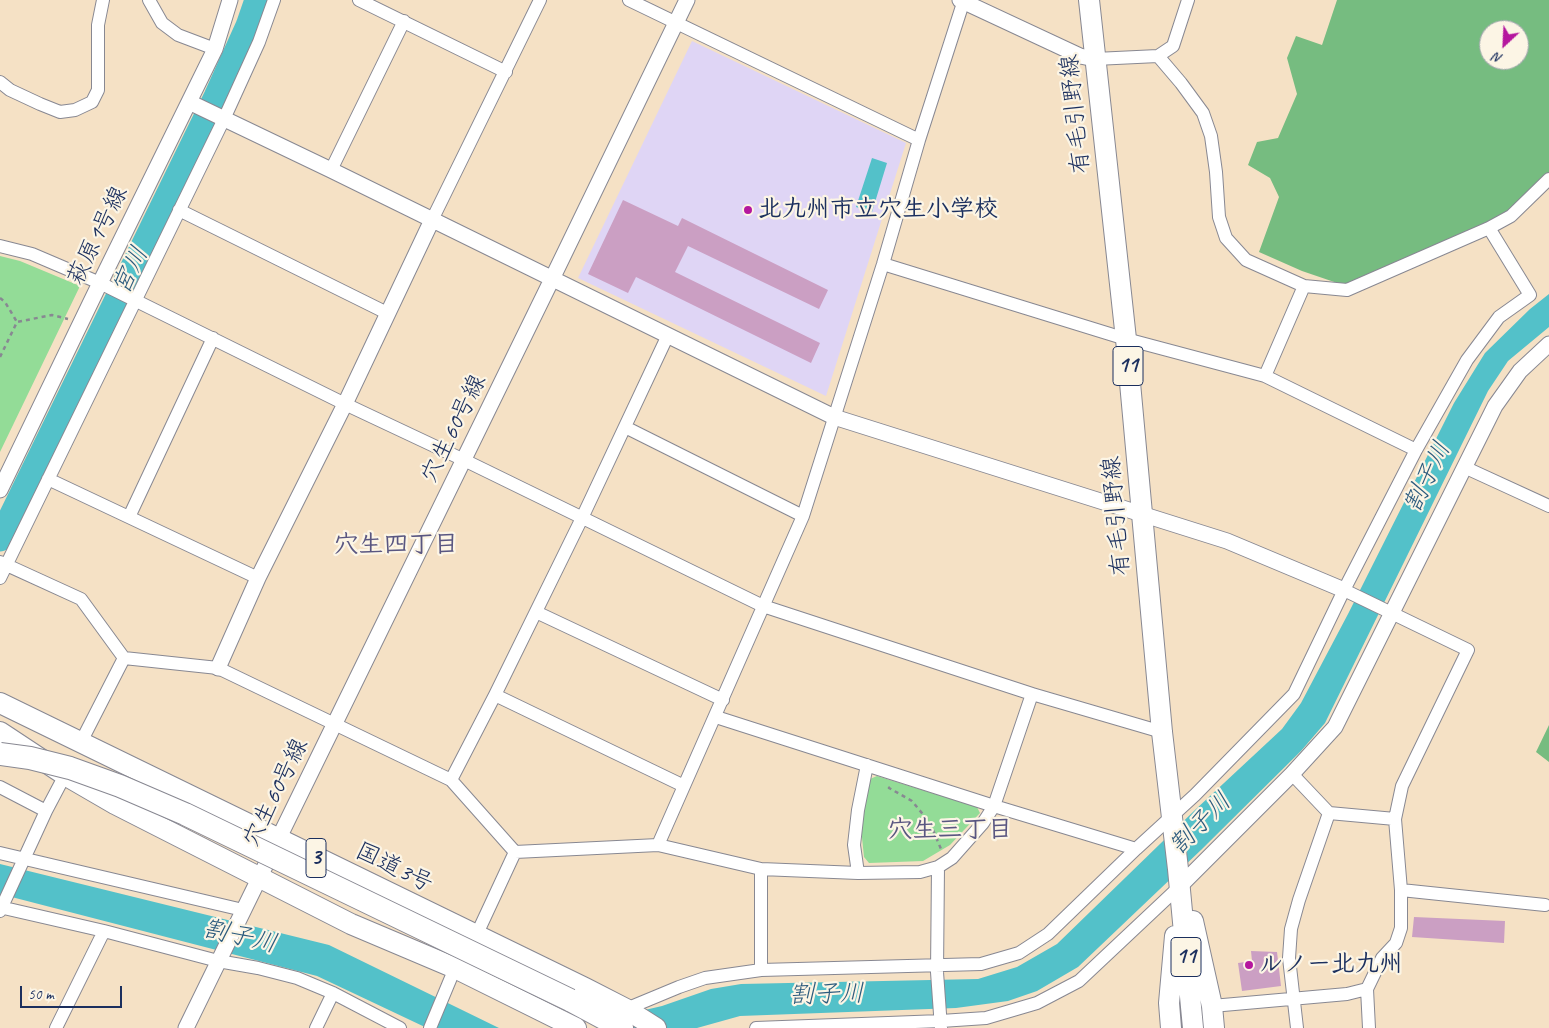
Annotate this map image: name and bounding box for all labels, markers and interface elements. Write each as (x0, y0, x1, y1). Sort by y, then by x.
north arrow (1479, 20, 1529, 70)
text: N (1490, 49, 1505, 68)
street label: 有毛引野線 (1055, 53, 1097, 175)
street label: 萩原1号線 (62, 182, 134, 290)
place label: 北九州市立穴生小学校 (758, 196, 998, 224)
marker: 北九州市立穴生小学校 (742, 204, 754, 216)
water label: 宮川 (107, 242, 155, 300)
road number: 11 (1113, 346, 1143, 386)
street label: 穴生60号線 (415, 370, 493, 488)
water label: 割子川 (1398, 437, 1458, 517)
street label: 有毛引野線 (1097, 455, 1137, 577)
district label: 穴生四丁目 (334, 530, 458, 560)
street label: 穴生60号線 (237, 734, 315, 852)
water label: 割子川 (1164, 787, 1238, 861)
district label: 穴生三丁目 (888, 815, 1012, 845)
street label: 国道3号 (350, 837, 438, 899)
road number: 3 (306, 838, 326, 878)
water label: 割子川 (200, 914, 280, 960)
road number: 11 (1171, 938, 1201, 976)
place label: ルノー北九州 (1259, 951, 1403, 979)
marker: ルノー北九州 (1243, 959, 1255, 971)
scale bar (22, 976, 125, 1008)
water label: 割子川 (789, 979, 865, 1011)
text: 50 m (28, 985, 54, 1004)

